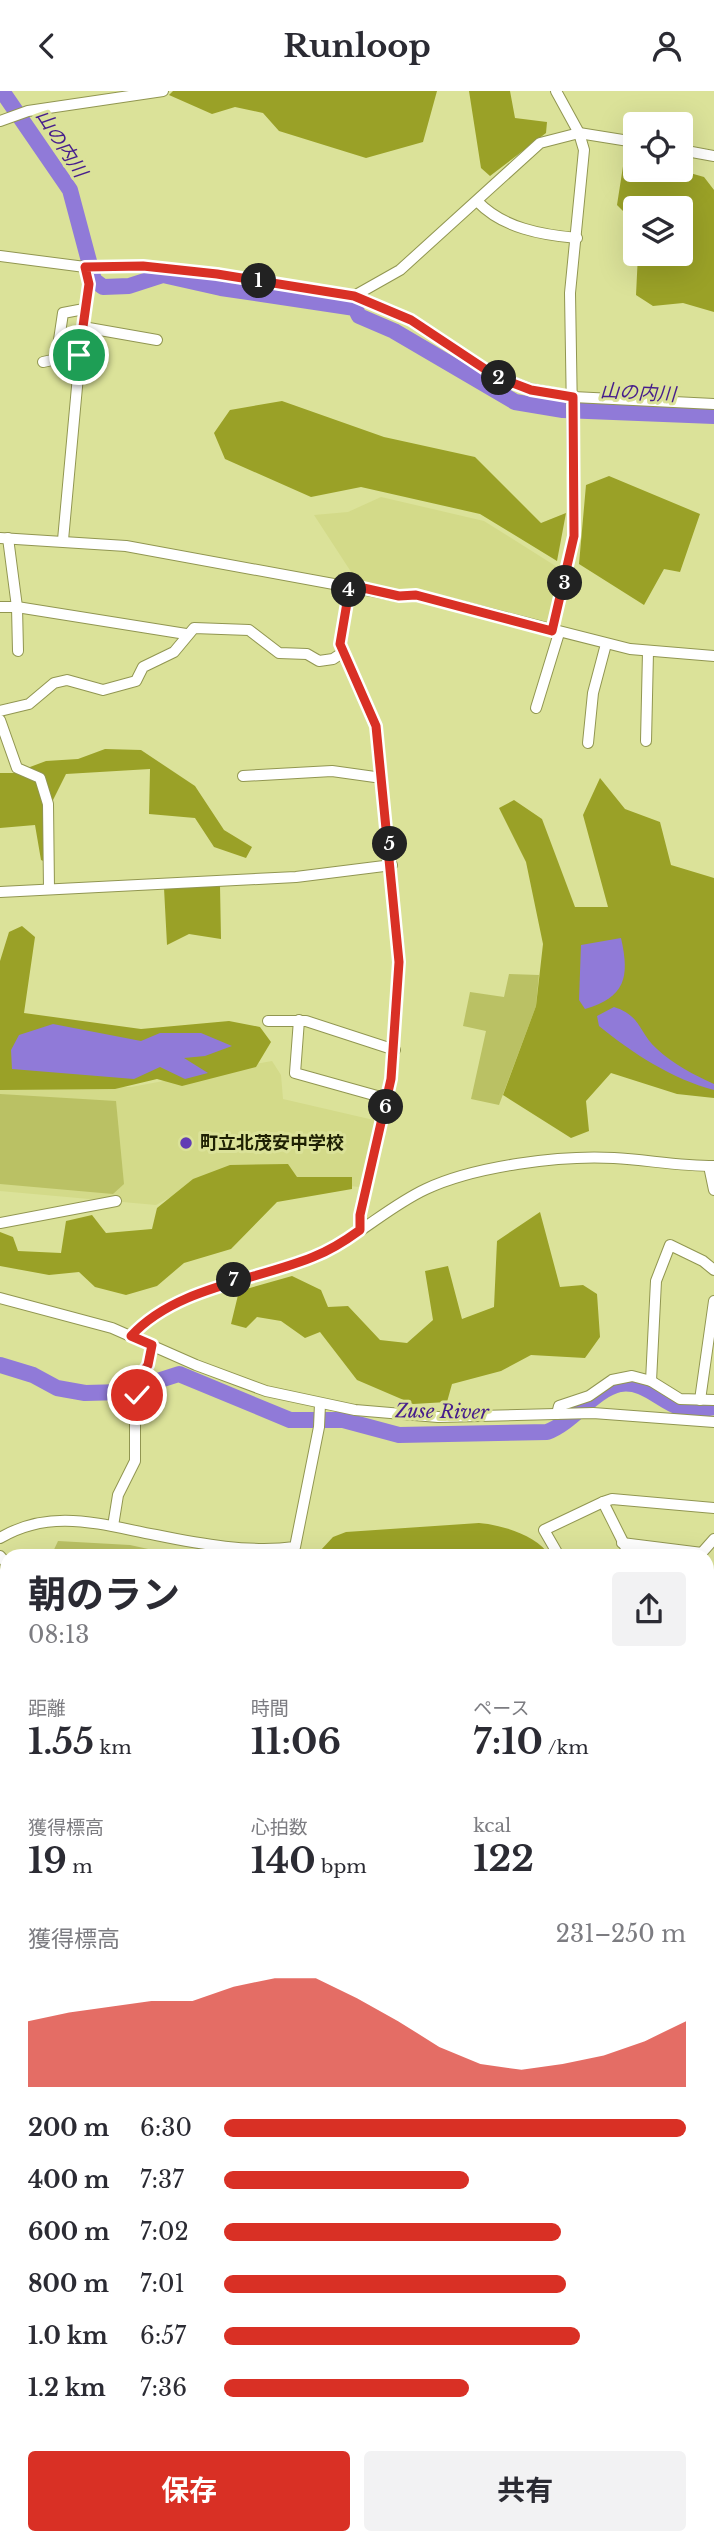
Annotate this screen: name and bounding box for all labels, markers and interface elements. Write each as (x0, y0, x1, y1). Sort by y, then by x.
text: Runloop (283, 26, 431, 66)
icon: back (28, 27, 66, 65)
icon: person (648, 27, 686, 65)
water label: 山の内川 (31, 105, 93, 183)
map controls (623, 112, 693, 266)
button: locate (623, 112, 693, 182)
button: layers (623, 196, 693, 266)
pin: 1 (242, 263, 276, 299)
text: 1 (254, 269, 263, 292)
pin (49, 325, 109, 385)
icon: arrive (60, 336, 98, 374)
pin: 2 (482, 361, 516, 395)
text: 2 (492, 366, 505, 389)
water label: 山の内川 (599, 379, 679, 406)
pin: 3 (548, 566, 582, 601)
text: 3 (558, 571, 571, 594)
pin: 4 (332, 573, 366, 607)
text: 4 (342, 578, 355, 601)
pin: 5 (372, 827, 408, 861)
text: 5 (384, 832, 395, 855)
pin: 6 (368, 1089, 404, 1125)
text: 6 (379, 1095, 392, 1118)
place label: 町立北茂安中学校 (200, 1132, 344, 1154)
marker: 町立北茂安中学校 (178, 1135, 194, 1151)
pin: 7 (216, 1263, 252, 1297)
text: 7 (229, 1268, 238, 1291)
pin (107, 1365, 167, 1425)
icon: check (118, 1376, 156, 1414)
water label: Zuse River (394, 1399, 490, 1424)
text: 朝のラン (28, 1571, 180, 1618)
button: share (612, 1572, 686, 1646)
text: 08:13 (28, 1621, 89, 1649)
text: 距離 (28, 1697, 66, 1720)
text: 時間 (251, 1697, 289, 1720)
text: ペース (473, 1697, 529, 1720)
text: 1.55 (28, 1720, 94, 1763)
text: 11:06 (251, 1720, 341, 1763)
text: 7:10 (473, 1720, 543, 1763)
text: km (94, 1736, 132, 1759)
text: /km (543, 1736, 589, 1759)
text: kcal (473, 1814, 511, 1837)
text: 獲得標高 (28, 1816, 104, 1839)
text: 心拍数 (251, 1816, 308, 1839)
text: 122 (473, 1837, 534, 1880)
text: 19 (28, 1839, 67, 1882)
text: 140 (251, 1839, 316, 1882)
text: m (67, 1855, 93, 1878)
text: bpm (316, 1855, 367, 1878)
text: 231–250 m (556, 1920, 686, 1948)
text: 獲得標高 (28, 1925, 120, 1953)
text: 200 m (28, 2114, 109, 2142)
text: 6:30 (140, 2114, 192, 2142)
text: 400 m (28, 2166, 110, 2194)
text: 7:37 (140, 2166, 184, 2194)
text: 600 m (28, 2218, 110, 2246)
text: 7:02 (140, 2218, 189, 2246)
text: 800 m (28, 2270, 109, 2298)
text: 7:01 (140, 2270, 185, 2298)
text: 1.0 km (28, 2322, 108, 2350)
text: 6:57 (140, 2322, 186, 2350)
text: 1.2 km (28, 2374, 106, 2402)
text: 7:36 (140, 2374, 187, 2402)
button: 保存 (28, 2451, 350, 2531)
button: 共有 (364, 2451, 686, 2531)

